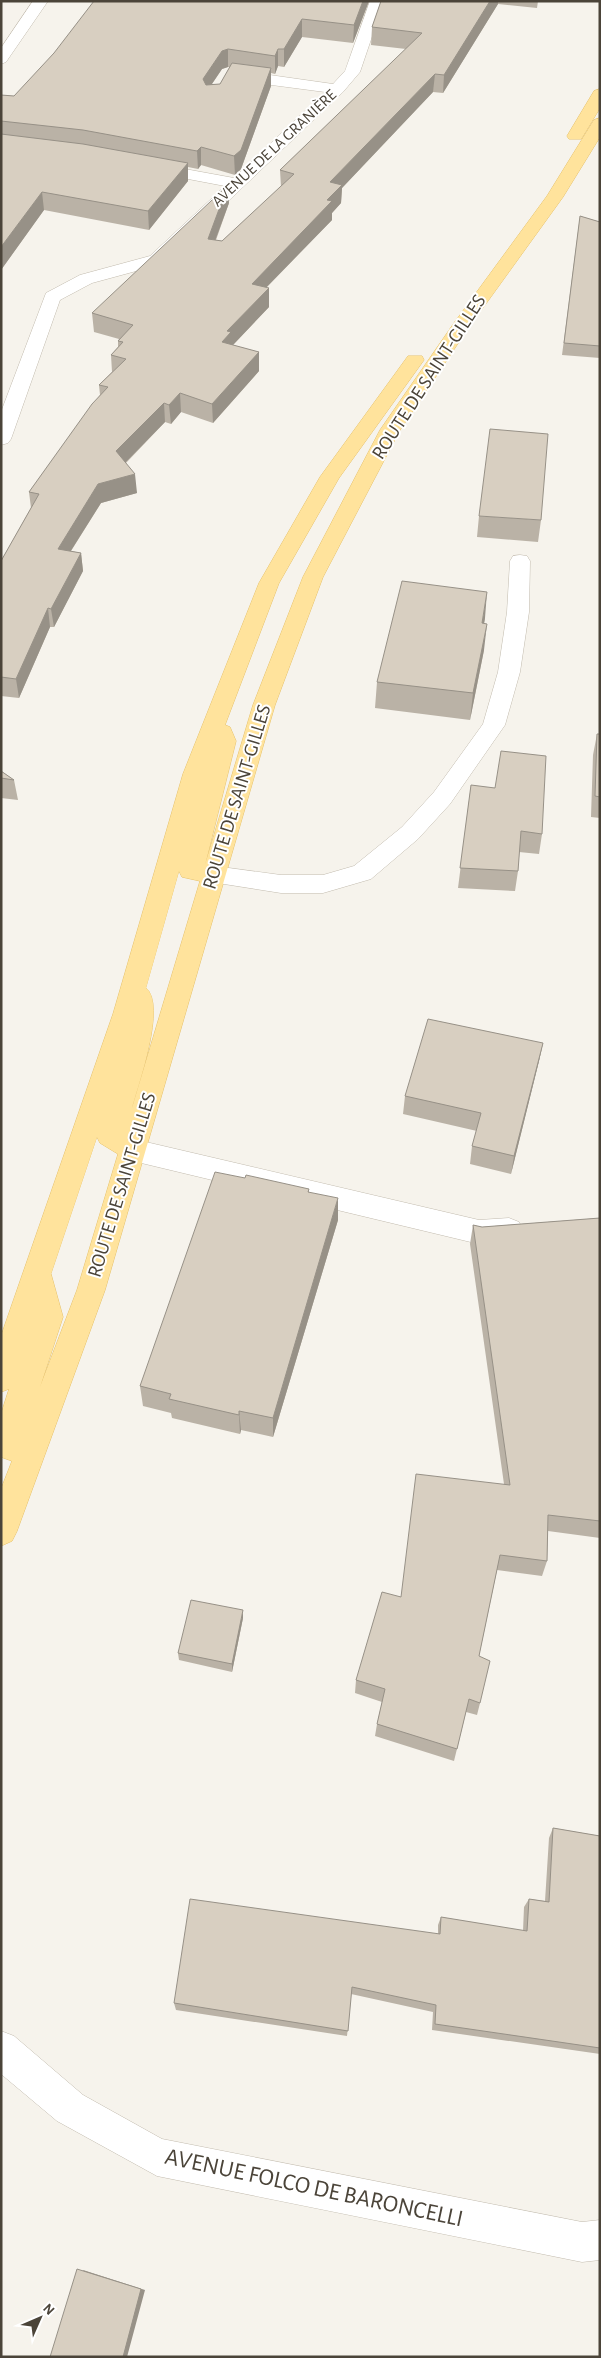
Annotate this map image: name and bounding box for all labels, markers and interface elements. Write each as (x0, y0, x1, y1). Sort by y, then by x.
street label: AVENUE DE LA GRANIÈRE (207, 85, 339, 210)
street label: ROUTE DE SAINT-GILLES (368, 291, 490, 463)
street label: ROUTE DE SAINT-GILLES (199, 702, 275, 892)
street label: ROUTE DE SAINT-GILLES (84, 1090, 160, 1280)
street label: AVENUE FOLCO DE BARONCELLI (163, 2145, 465, 2231)
north arrow (15, 2293, 65, 2343)
text: N (40, 2301, 57, 2318)

